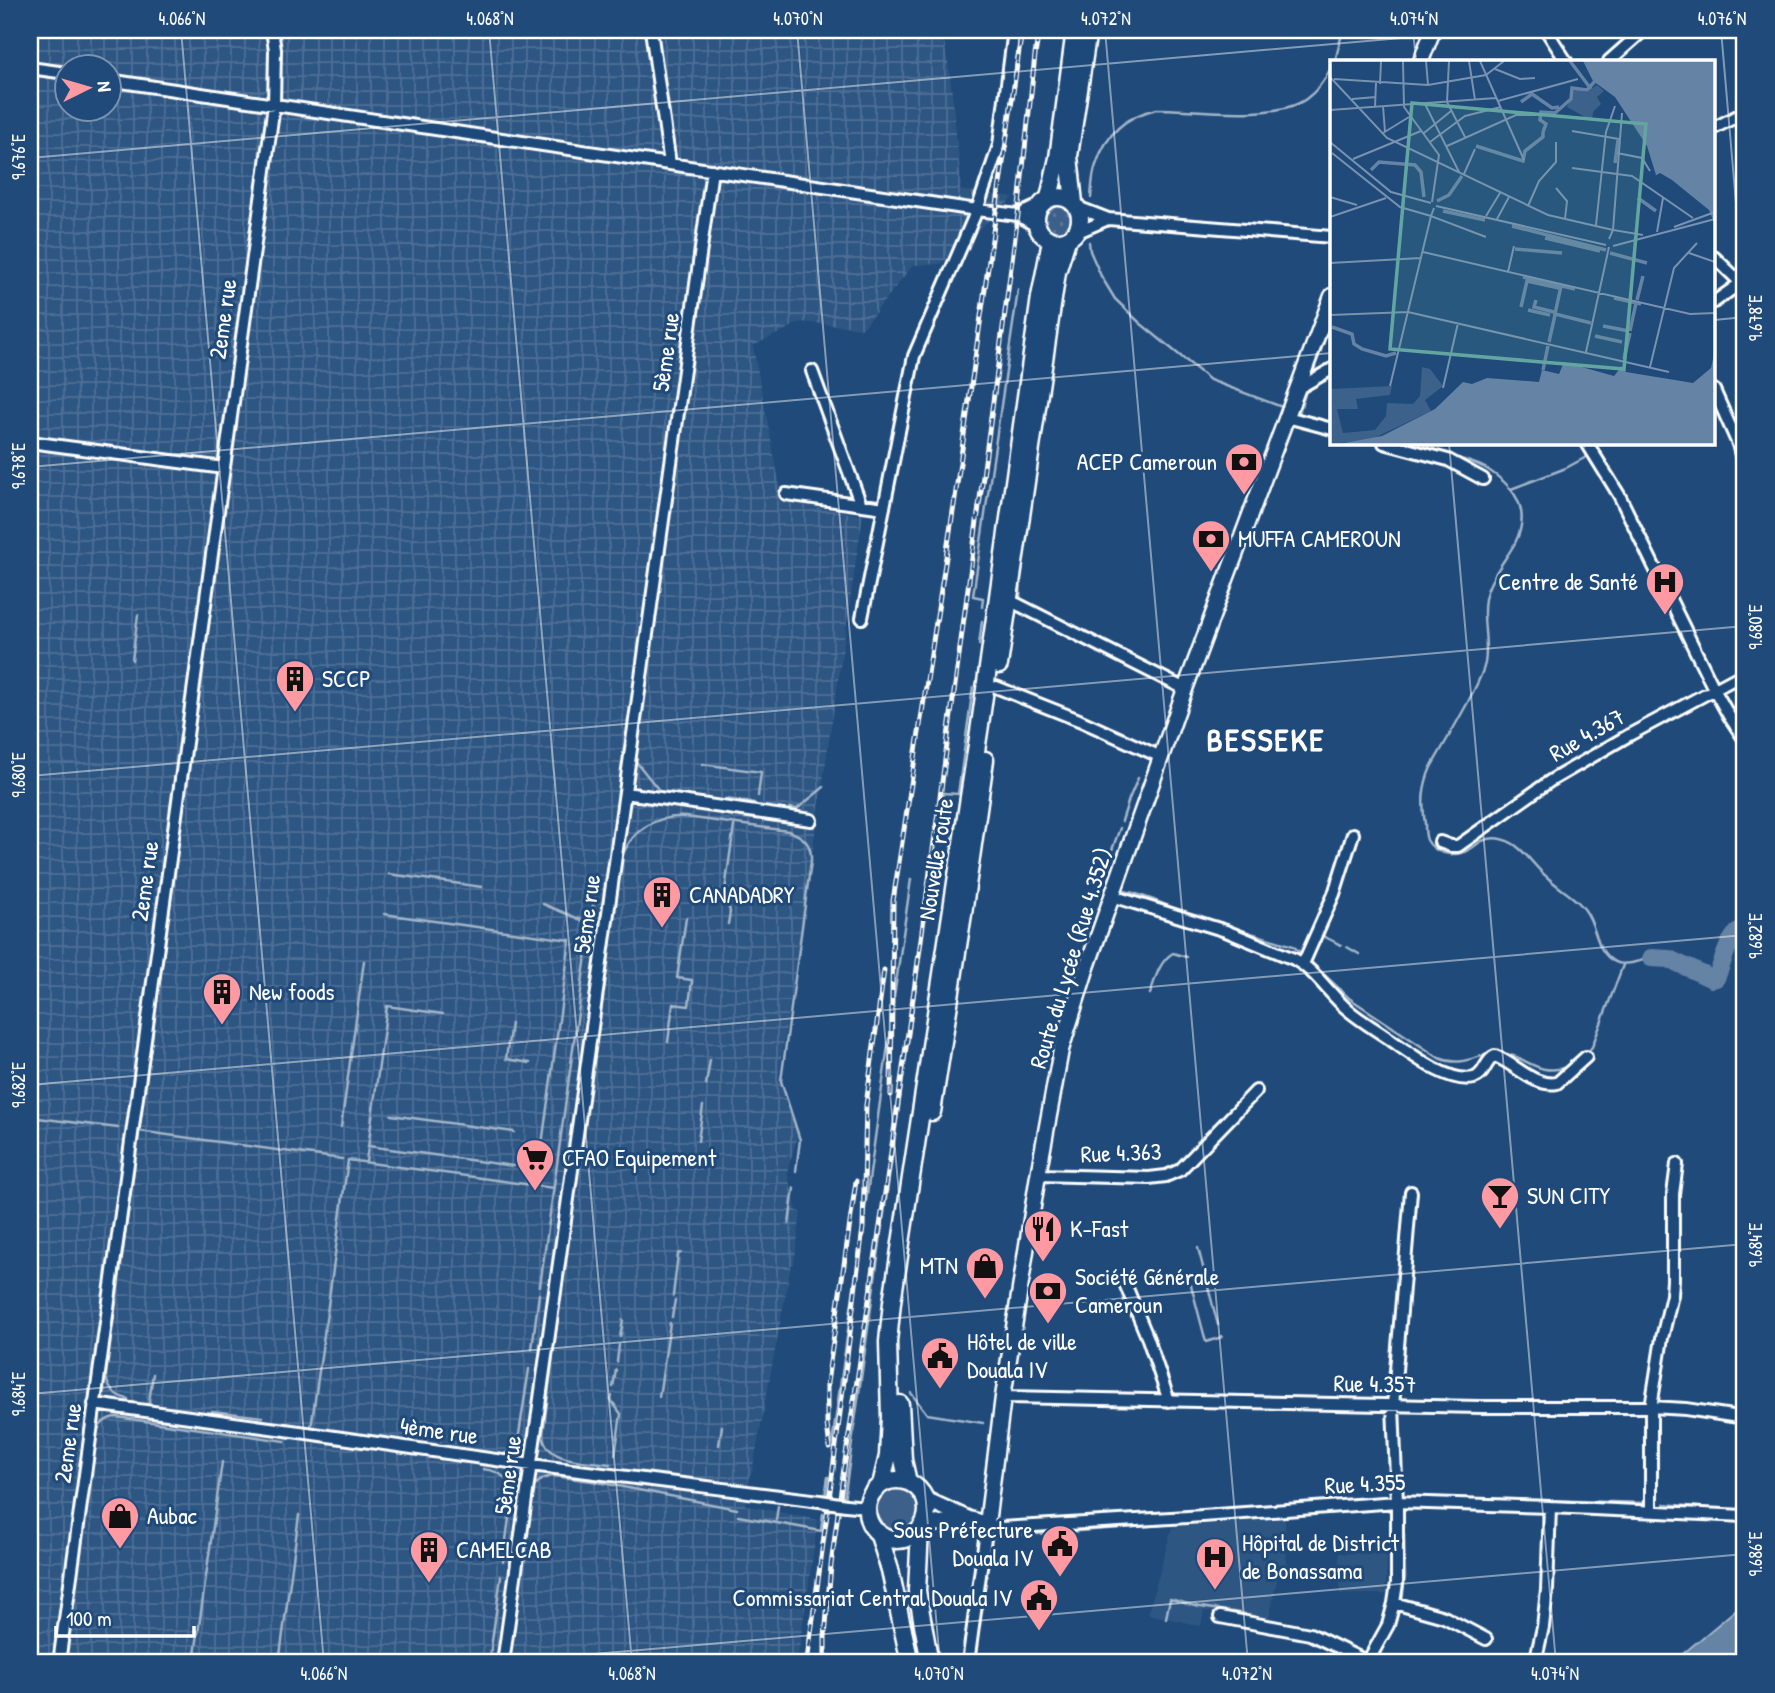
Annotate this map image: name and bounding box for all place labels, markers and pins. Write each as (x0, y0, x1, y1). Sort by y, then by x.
bank icon: ACEP Cameroun (1223, 441, 1265, 496)
place label: ACEP Cameroun (1077, 445, 1217, 477)
bank icon: MUFFA CAMEROUN (1190, 518, 1232, 573)
place label: MUFFA CAMEROUN (1238, 522, 1401, 554)
hospital icon: Centre de Santé (1644, 561, 1686, 616)
place label: Centre de Santé (1498, 565, 1638, 597)
building icon: SCCP (274, 658, 316, 713)
place label: SCCP (322, 662, 371, 694)
building icon: CANADADRY (641, 874, 683, 929)
place label: CANADADRY (689, 878, 795, 910)
building icon: New foods (201, 971, 243, 1026)
place label: New foods (249, 975, 335, 1007)
supermarket icon: CFAO Equipement (514, 1137, 556, 1192)
place label: CFAO Equipement (562, 1141, 717, 1173)
bar icon: SUN CITY (1479, 1175, 1521, 1230)
place label: SUN CITY (1527, 1179, 1611, 1211)
restaurant icon: K-Fast (1022, 1208, 1064, 1263)
place label: K-Fast (1070, 1212, 1129, 1244)
shop icon: MTN (964, 1245, 1006, 1300)
place label: MTN (920, 1249, 958, 1281)
place label: Société Générale Cameroun (1075, 1260, 1220, 1320)
bank icon: Société Générale Cameroun (1027, 1270, 1069, 1325)
place label: Hôtel de ville Douala IV (967, 1325, 1077, 1385)
public building icon: Hôtel de ville Douala IV (919, 1335, 961, 1390)
shop icon: Aubac (99, 1495, 141, 1550)
place label: Aubac (147, 1499, 198, 1531)
place label: Sous Préfecture Douala IV (893, 1513, 1034, 1573)
public building icon: Sous Préfecture Douala IV (1039, 1523, 1081, 1578)
place label: Hôpital de District de Bonassama (1242, 1526, 1400, 1586)
building icon: CAMELCAB (408, 1529, 450, 1584)
place label: CAMELCAB (456, 1533, 552, 1565)
hospital icon: Hôpital de District de Bonassama (1194, 1536, 1236, 1591)
public building icon: Commissariat Central Douala IV (1018, 1577, 1060, 1632)
place label: Commissariat Central Douala IV (733, 1581, 1012, 1613)

